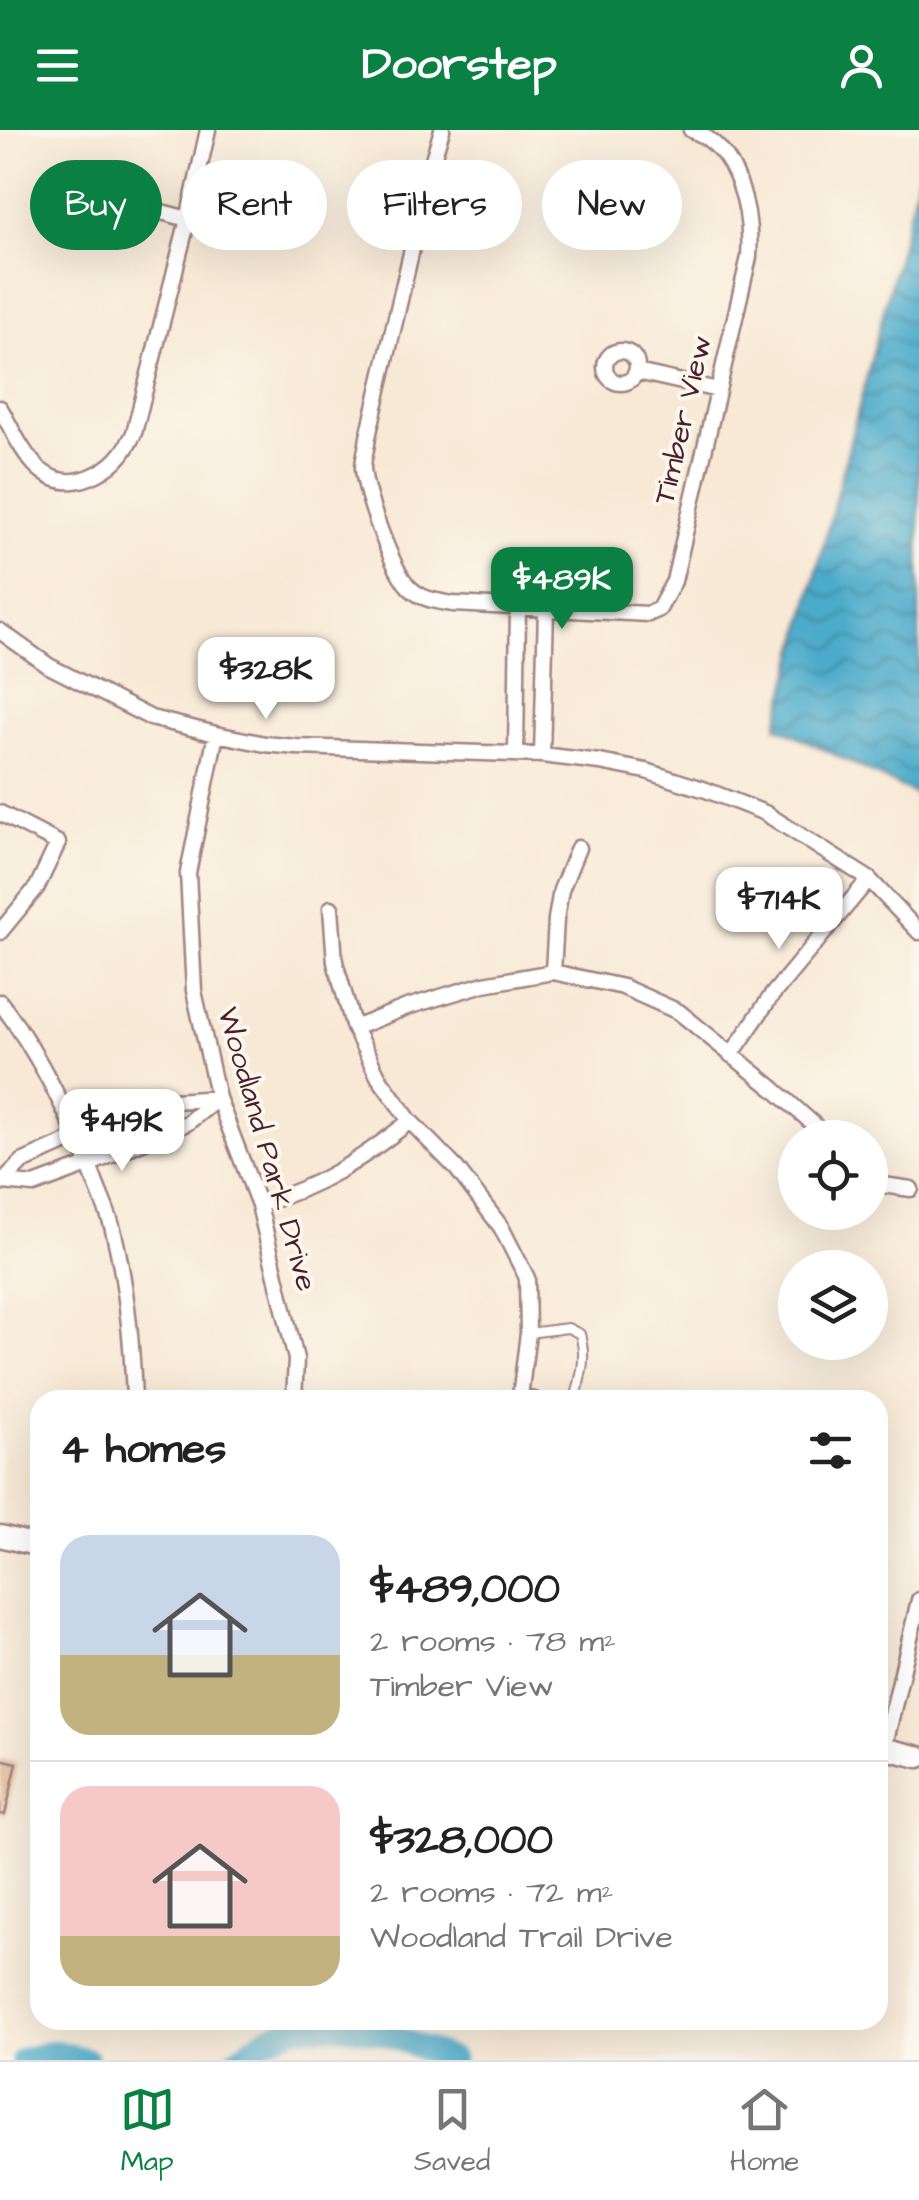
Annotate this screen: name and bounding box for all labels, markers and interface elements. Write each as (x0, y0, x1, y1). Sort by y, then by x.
text: Doorstep (362, 34, 557, 96)
icon: menu (30, 38, 85, 93)
icon: person (834, 38, 889, 93)
chip: Buy (30, 160, 162, 250)
chip: Rent (182, 160, 327, 250)
chip: Filters (347, 160, 522, 250)
chip: New (542, 160, 682, 250)
street label: Timber View (643, 331, 723, 509)
pin: $489K (492, 547, 632, 632)
text: $489K (513, 557, 611, 602)
pin: $328K (196, 637, 336, 722)
text: $328K (220, 647, 312, 692)
pin: $714K (709, 867, 849, 952)
text: $714K (738, 877, 820, 922)
street label: Woodland Park Drive (206, 1002, 328, 1296)
pin: $419K (52, 1089, 192, 1174)
text: $419K (81, 1099, 163, 1144)
map controls (778, 1120, 888, 1360)
button: locate (778, 1120, 888, 1230)
button: layers (778, 1250, 888, 1360)
text: 4 homes (60, 1421, 226, 1479)
icon: filters (803, 1423, 858, 1478)
text: $489,000 (370, 1561, 560, 1619)
icon: home (140, 1575, 260, 1695)
text: 2 rooms · 78 m² (370, 1619, 616, 1664)
text: Timber View (370, 1664, 554, 1709)
text: $328,000 (370, 1812, 553, 1870)
icon: home (140, 1826, 260, 1946)
text: 2 rooms · 72 m² (370, 1870, 614, 1915)
text: Woodland Trail Drive (370, 1915, 673, 1960)
tab: Map (120, 2082, 175, 2181)
tab: Saved (414, 2082, 490, 2181)
tab: Home (730, 2082, 799, 2181)

